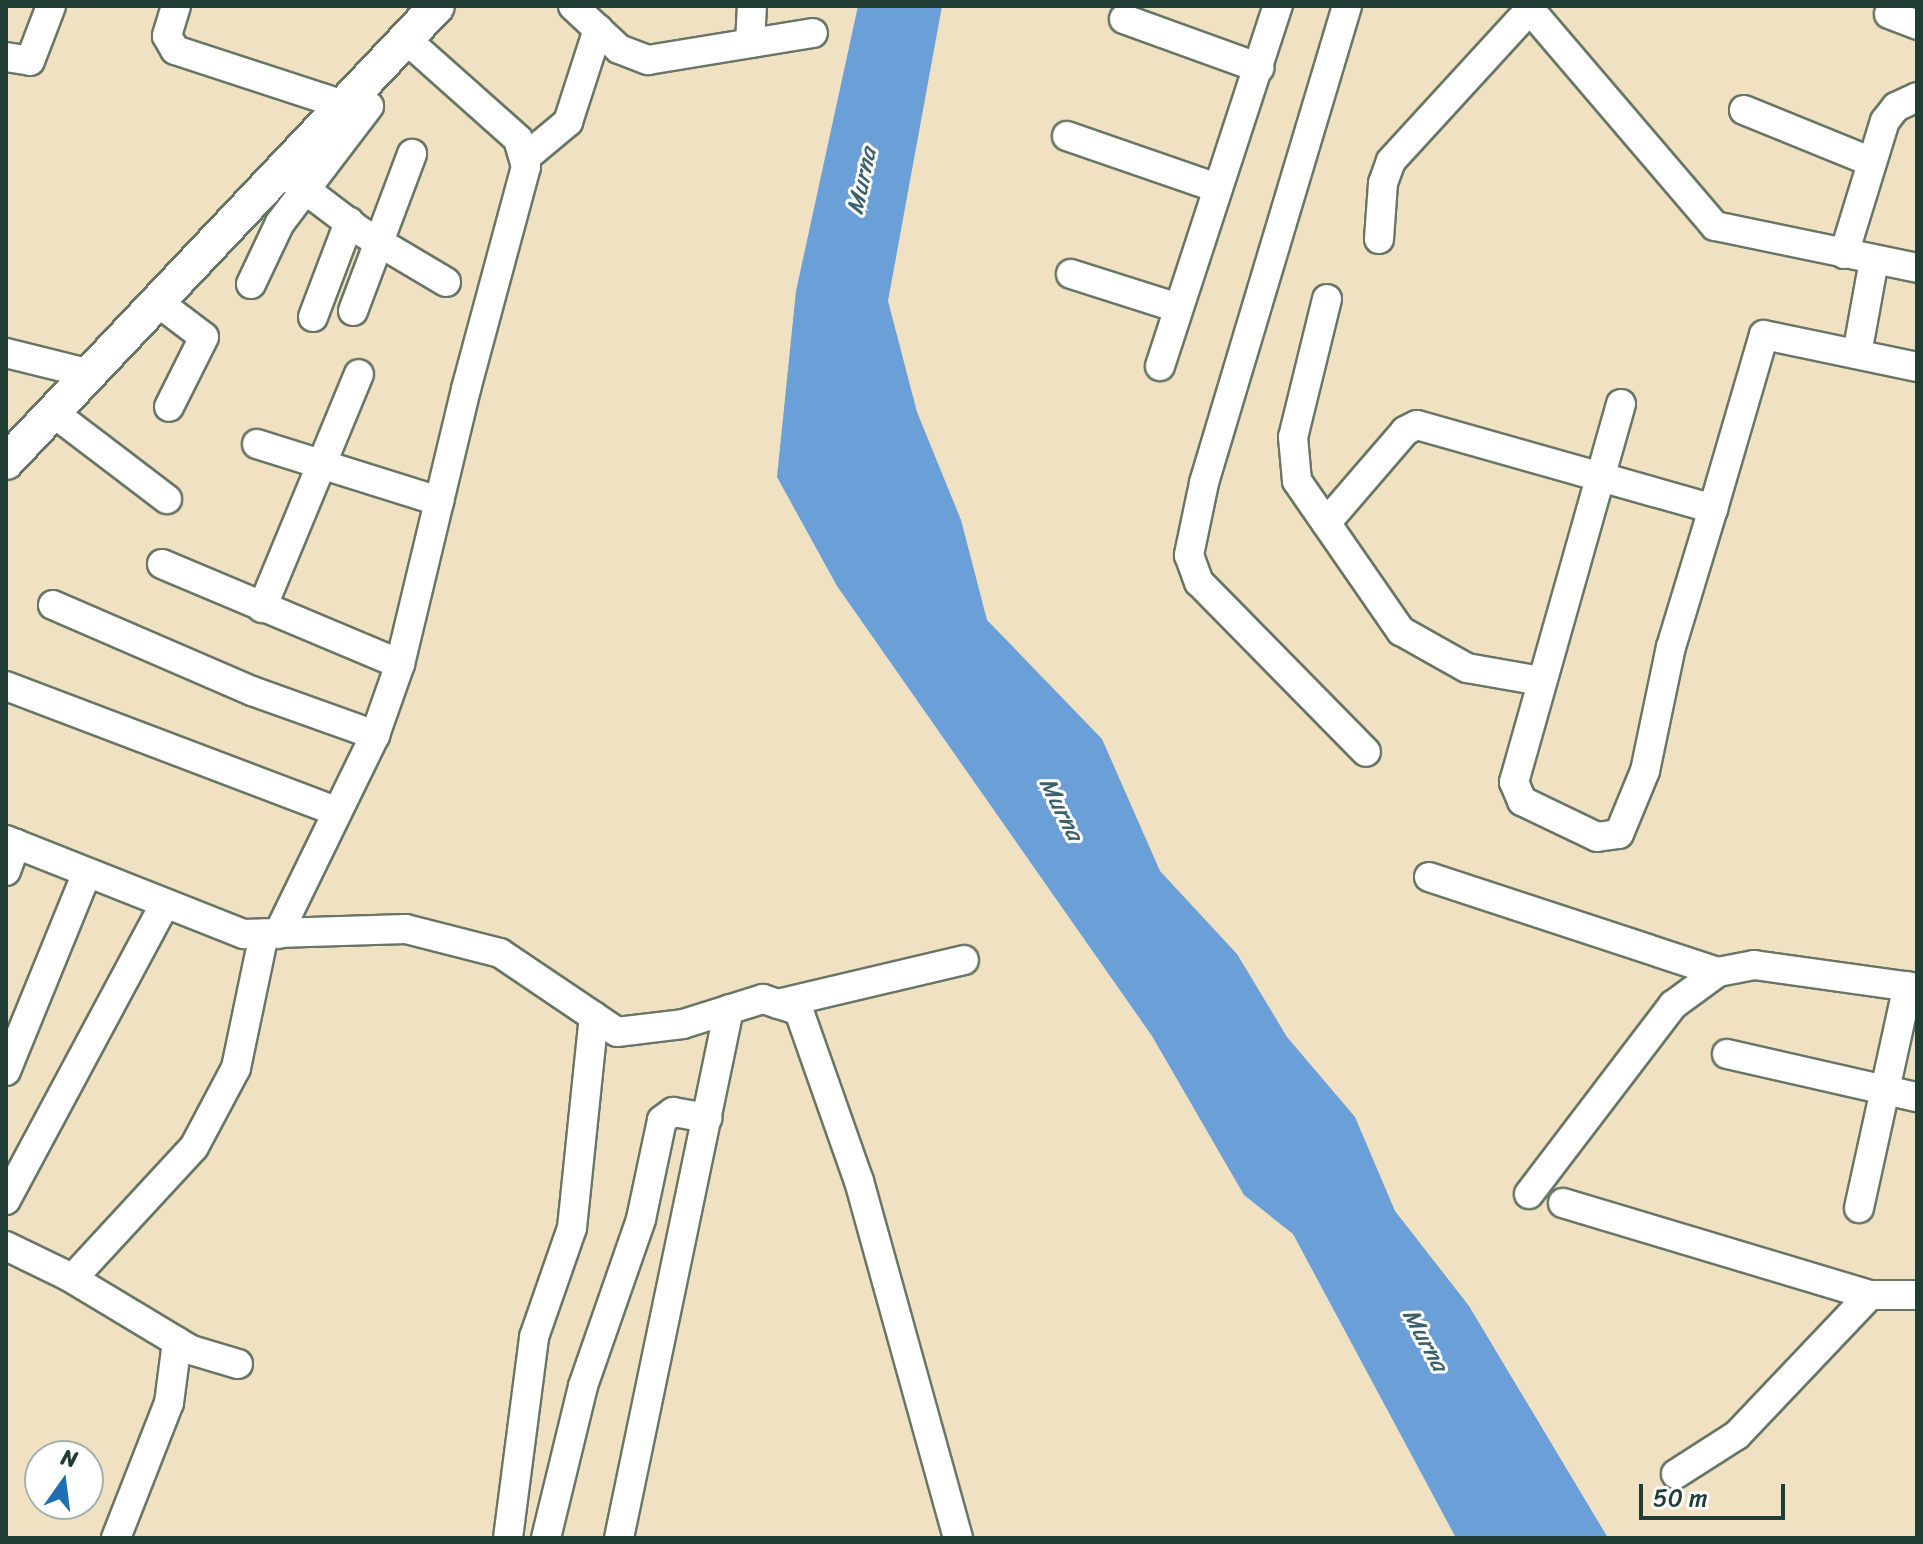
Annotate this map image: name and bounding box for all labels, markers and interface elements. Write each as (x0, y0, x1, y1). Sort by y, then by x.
water label: Murna (841, 145, 883, 217)
water label: Murna (1033, 772, 1089, 846)
water label: Murna (1396, 1304, 1454, 1376)
text: N (57, 1437, 82, 1479)
north arrow (24, 1440, 104, 1520)
scale bar (1643, 1468, 1789, 1518)
text: 50 m (1653, 1477, 1708, 1519)

